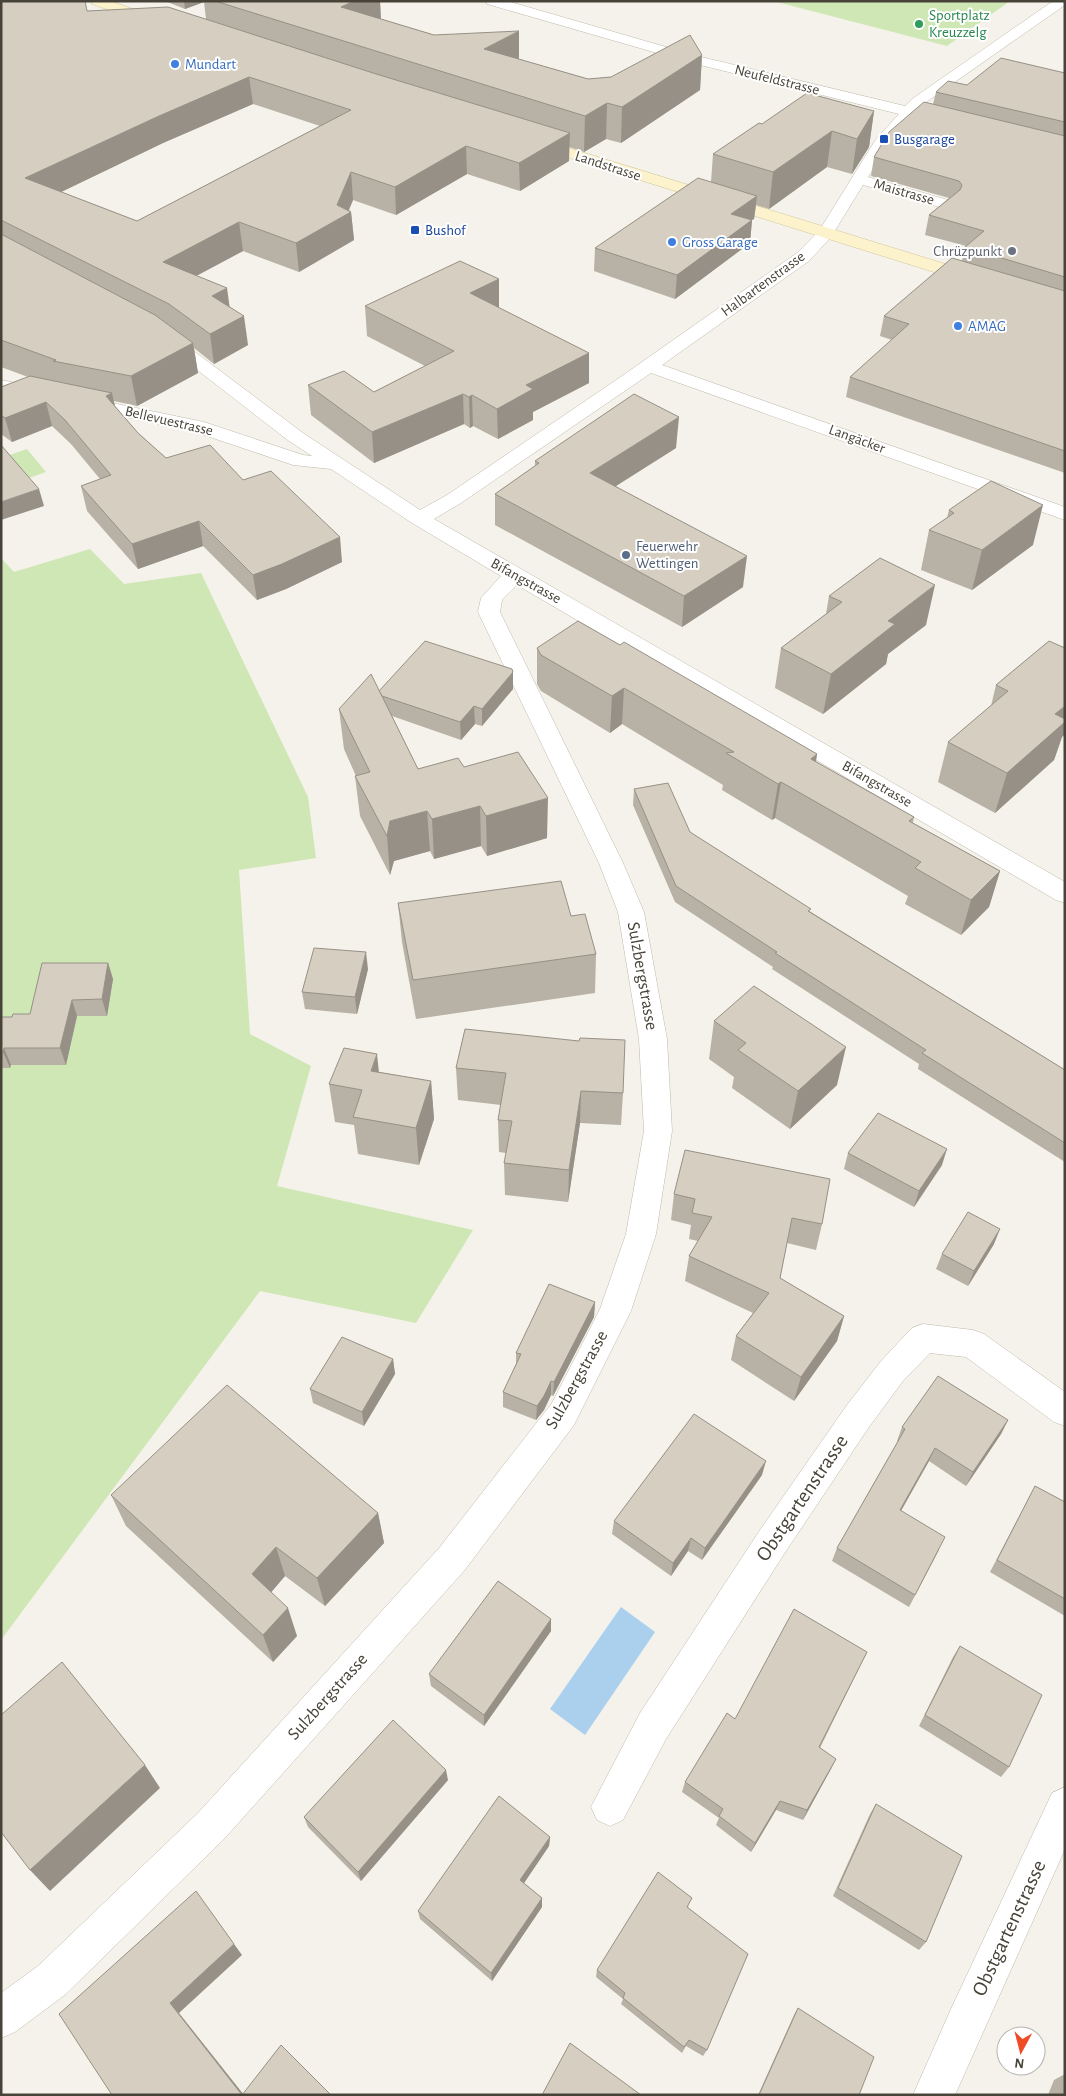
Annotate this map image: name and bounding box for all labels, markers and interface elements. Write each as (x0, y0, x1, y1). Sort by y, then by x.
place label: Sportplatz Kreuzzelg (929, 8, 990, 40)
marker: Sportplatz Kreuzzelg (913, 18, 925, 30)
place label: Mundart (185, 57, 236, 72)
marker: Mundart (169, 58, 181, 70)
street label: Neufeldstrasse (733, 62, 821, 98)
place label: Busgarage (894, 132, 955, 147)
marker: Busgarage (878, 133, 890, 145)
street label: Landstrasse (573, 148, 643, 184)
street label: Maistrasse (872, 176, 936, 208)
place label: Bushof (425, 223, 467, 238)
marker: Bushof (409, 224, 421, 236)
place label: Gross Garage (682, 235, 758, 250)
marker: Gross Garage (666, 236, 678, 248)
place label: Chrüzpunkt (933, 244, 1002, 259)
marker: Chrüzpunkt (1006, 245, 1018, 257)
street label: Halbartenstrasse (718, 249, 808, 319)
place label: AMAG (968, 319, 1006, 334)
marker: AMAG (952, 320, 964, 332)
street label: Bellevuestrasse (123, 404, 215, 438)
street label: Langäcker (827, 422, 887, 456)
place label: Feuerwehr Wettingen (636, 539, 699, 571)
marker: Feuerwehr Wettingen (620, 549, 632, 561)
street label: Bifangstrasse (488, 556, 564, 606)
street label: Bifangstrasse (840, 758, 915, 810)
street label: Sulzbergstrasse (624, 920, 660, 1032)
street label: Sulzbergstrasse (543, 1328, 611, 1432)
street label: Obstgartenstrasse (752, 1431, 852, 1565)
street label: Sulzbergstrasse (285, 1650, 371, 1744)
street label: Obstgartenstrasse (968, 1857, 1050, 1999)
north arrow (996, 2026, 1046, 2076)
text: N (1014, 2055, 1025, 2070)

